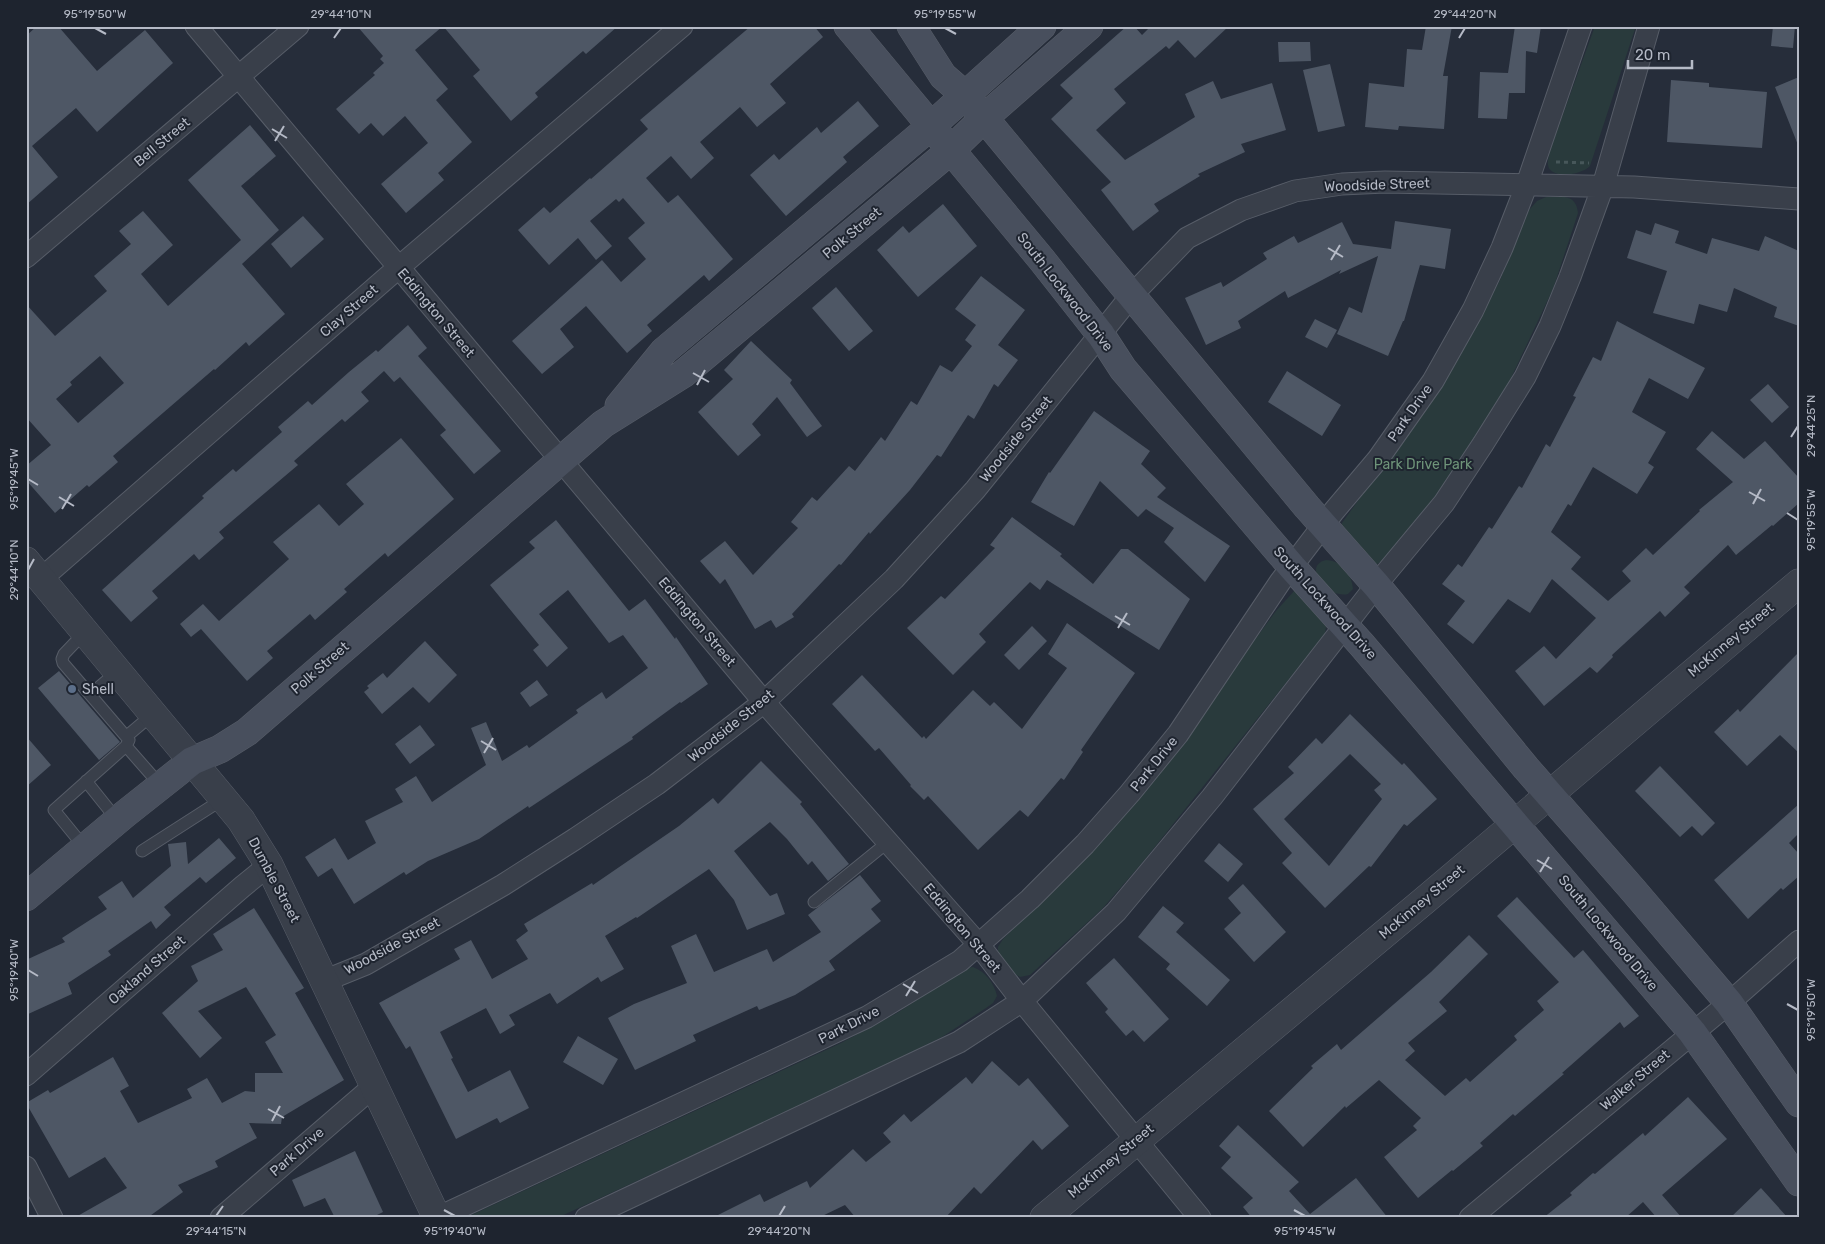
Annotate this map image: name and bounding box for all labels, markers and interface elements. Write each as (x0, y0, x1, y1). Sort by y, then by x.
text: 95°19'50"W (64, 7, 127, 21)
text: 29°44'10"N (310, 7, 372, 21)
text: 95°19'55"W (914, 7, 976, 21)
text: 29°44'20"N (1433, 7, 1497, 21)
scale bar (1628, 38, 1691, 70)
text: 20 m (1635, 46, 1670, 64)
street label: Bell Street (131, 113, 194, 170)
street label: Woodside Street (1324, 175, 1431, 195)
street label: Polk Street (819, 203, 885, 262)
street label: South Lockwood Drive (1013, 229, 1117, 355)
street label: Eddington Street (394, 265, 479, 361)
street label: Clay Street (316, 281, 382, 341)
street label: Park Drive (1384, 381, 1436, 445)
street label: Woodside Street (976, 392, 1056, 486)
text: 29°44'25"N (1804, 395, 1818, 457)
text: 95°19'45"W (7, 448, 21, 510)
park label: Park Drive Park (1374, 456, 1473, 473)
text: 95°19'55"W (1804, 489, 1818, 551)
text: 29°44'10"N (7, 539, 21, 601)
street label: South Lockwood Drive (1270, 543, 1380, 663)
street label: Eddington Street (655, 574, 740, 670)
street label: McKinney Street (1685, 599, 1778, 681)
street label: Polk Street (288, 638, 353, 698)
place label: Shell (82, 681, 114, 698)
marker: Shell (66, 683, 78, 695)
street label: Woodside Street (684, 686, 778, 766)
street label: Park Drive (1127, 733, 1182, 795)
street label: Dumble Street (244, 835, 304, 926)
street label: McKinney Street (1376, 861, 1469, 943)
street label: South Lockwood Drive (1555, 872, 1661, 994)
street label: Eddington Street (920, 880, 1005, 976)
street label: Woodside Street (341, 913, 443, 978)
street label: Oakland Street (105, 932, 189, 1008)
text: 95°19'40"W (7, 938, 21, 1001)
text: 95°19'50"W (1804, 978, 1818, 1041)
street label: Park Drive (816, 1002, 882, 1048)
street label: Walker Street (1597, 1046, 1674, 1114)
street label: McKinney Street (1065, 1120, 1158, 1202)
street label: Park Drive (266, 1124, 328, 1180)
text: 29°44'15"N (186, 1224, 246, 1238)
text: 95°19'40"W (424, 1224, 487, 1238)
text: 29°44'20"N (747, 1224, 811, 1238)
text: 95°19'45"W (1274, 1224, 1336, 1238)

